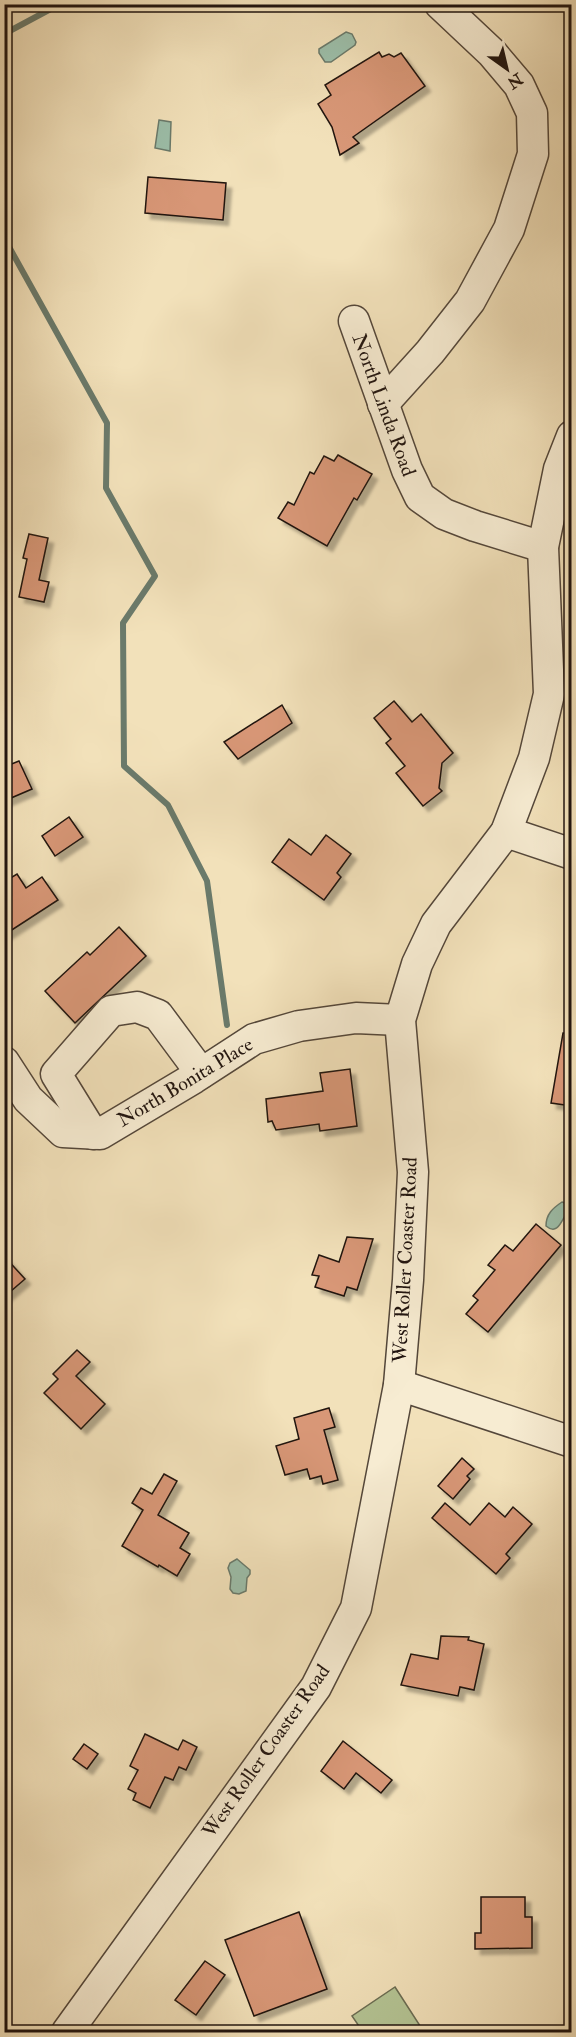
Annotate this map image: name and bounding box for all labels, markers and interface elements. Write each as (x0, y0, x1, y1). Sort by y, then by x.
north arrow (477, 39, 537, 99)
text: N (503, 68, 527, 93)
street label: North Linda Road (347, 330, 421, 480)
street label: North Bonita Place (112, 1032, 258, 1132)
street label: West Roller Coaster Road (387, 1156, 423, 1364)
street label: West Roller Coaster Road (196, 1659, 335, 1843)

